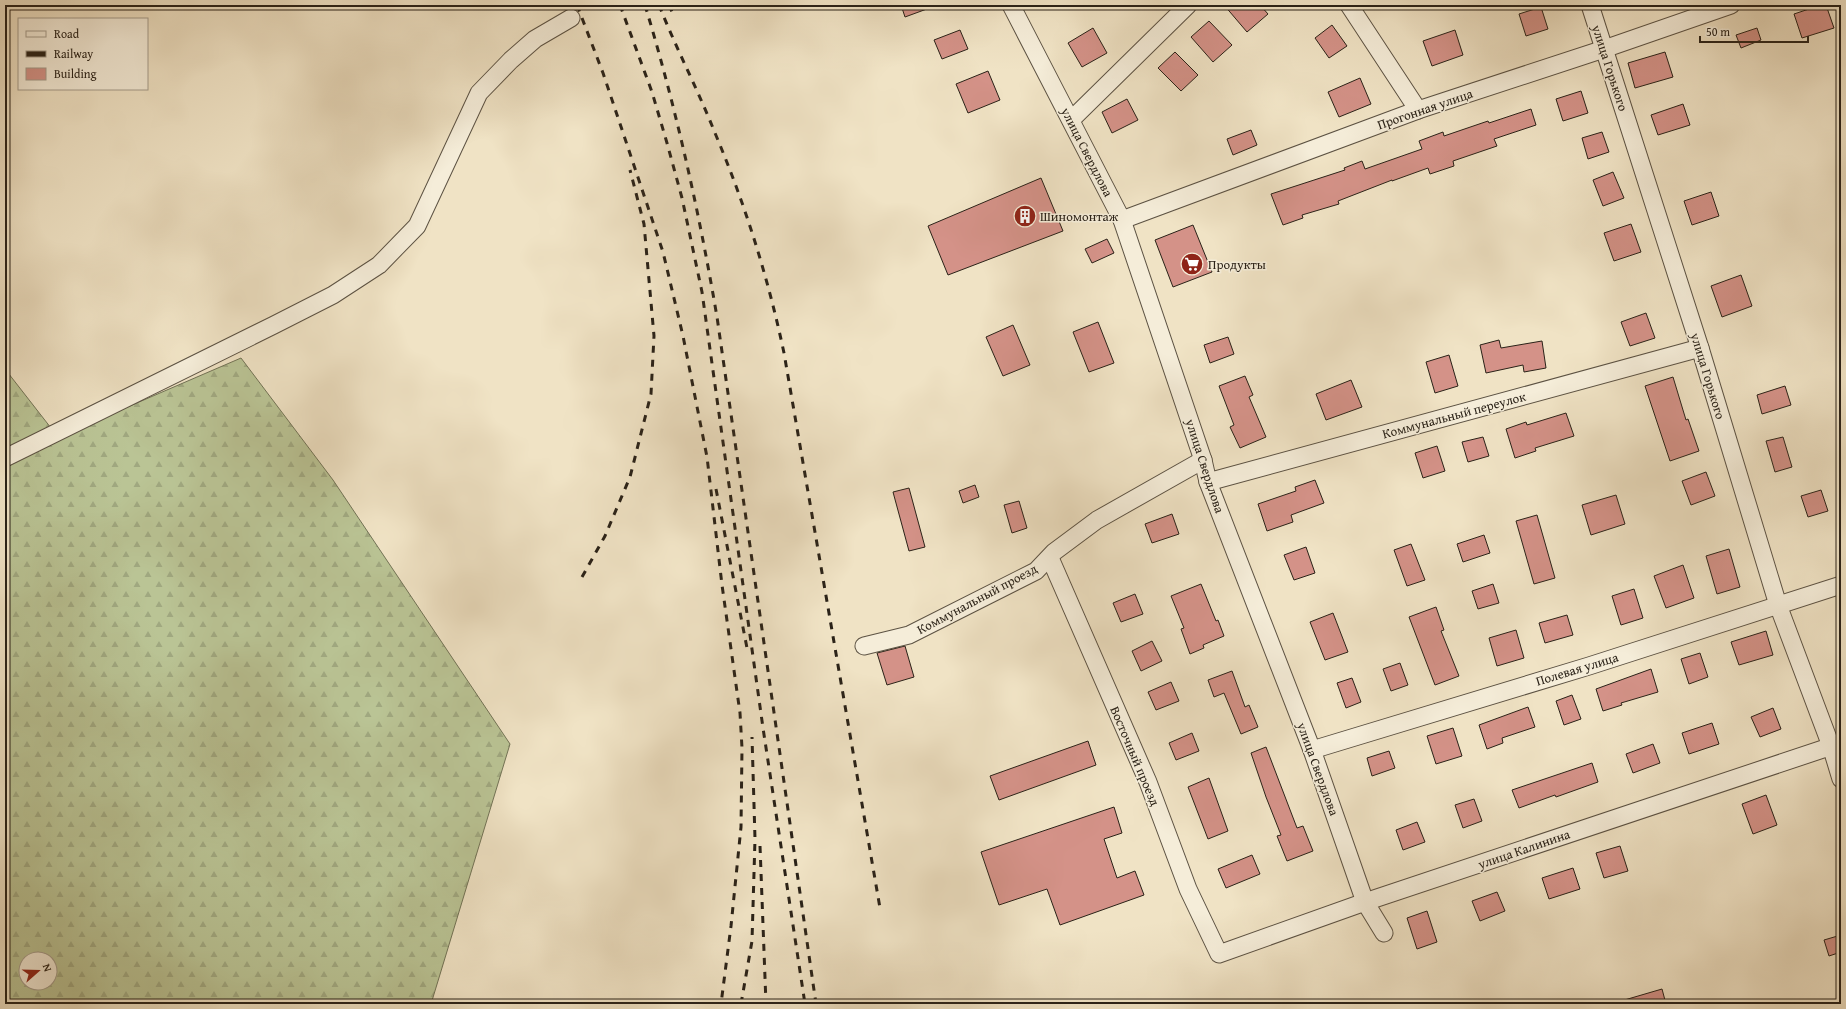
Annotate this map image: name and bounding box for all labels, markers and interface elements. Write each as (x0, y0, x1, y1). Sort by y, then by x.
legend (18, 18, 148, 90)
scale bar (1700, 18, 1808, 44)
street label: улица Горького (1587, 21, 1633, 114)
text: 50 m (1706, 23, 1730, 40)
text: Road (54, 25, 80, 42)
text: Railway (54, 45, 93, 62)
text: Building (54, 65, 97, 82)
street label: Прогонная улица (1375, 83, 1476, 134)
street label: улица Свердлова (1056, 103, 1118, 201)
building icon: Шиномонтаж (1012, 203, 1038, 229)
place label: Шиномонтаж (1040, 207, 1119, 226)
supermarket icon: Продукты (1179, 251, 1205, 277)
place label: Продукты (1208, 255, 1266, 274)
street label: улица Горького (1686, 329, 1730, 422)
street label: Коммунальный переулок (1380, 387, 1528, 443)
street label: улица Свердлова (1181, 416, 1229, 516)
street label: Коммунальный проезд (913, 559, 1041, 639)
street label: Полевая улица (1533, 647, 1621, 691)
street label: Восточный проезд (1105, 703, 1165, 809)
street label: улица Свердлова (1292, 719, 1344, 819)
street label: улица Калинина (1475, 824, 1573, 874)
north arrow (18, 951, 58, 991)
text: N (39, 961, 56, 974)

